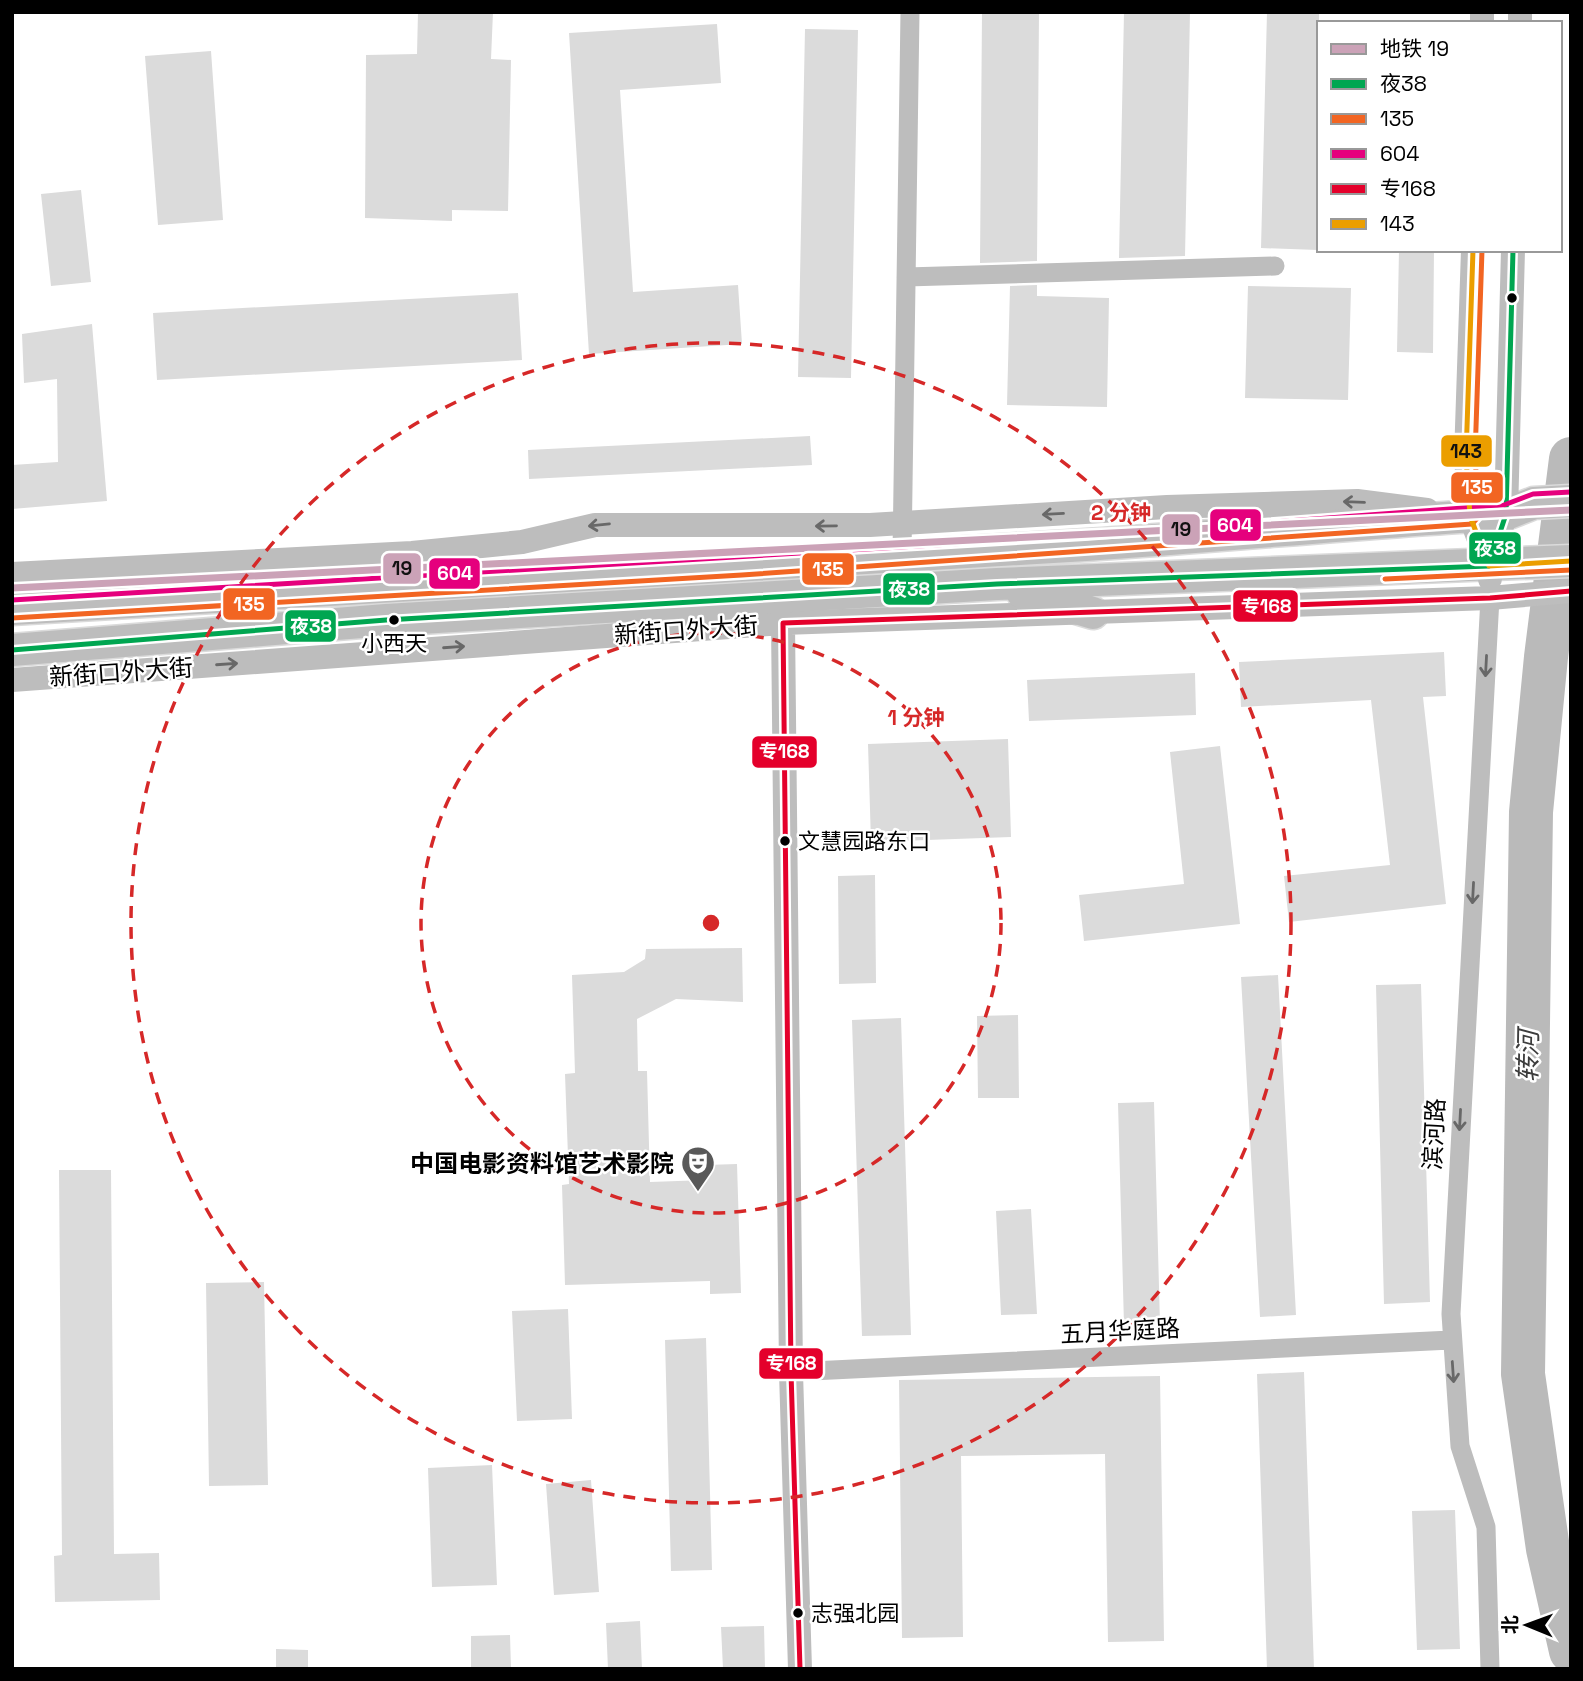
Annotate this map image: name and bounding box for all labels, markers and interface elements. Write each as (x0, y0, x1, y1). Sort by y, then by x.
legend (1317, 21, 1562, 252)
text: 地铁 19 (1380, 35, 1449, 62)
text: 夜38 (1380, 70, 1427, 97)
text: 135 (1380, 105, 1414, 132)
text: 604 (1380, 140, 1419, 167)
text: 专168 (1380, 175, 1436, 202)
text: 143 (1380, 210, 1415, 237)
unlabelled marker (1505, 291, 1519, 305)
line badge: 143 (1440, 434, 1493, 468)
text: 143 (1450, 439, 1482, 464)
line badge: 135 (1450, 471, 1504, 504)
text: 135 (1461, 475, 1493, 500)
one-way arrow (1342, 495, 1365, 508)
text: 2 分钟 (1091, 499, 1151, 526)
one-way arrow (1042, 507, 1065, 520)
line badge: 604 (1209, 508, 1262, 542)
line badge: 19 (1161, 513, 1201, 546)
text: 604 (1217, 513, 1253, 538)
text: 19 (1171, 517, 1191, 542)
one-way arrow (588, 519, 610, 532)
one-way arrow (814, 519, 837, 532)
line badge: 夜38 (1468, 531, 1522, 565)
text: 夜38 (1474, 536, 1516, 561)
line badge: 19 (382, 552, 422, 585)
line badge: 135 (801, 552, 855, 586)
text: 19 (392, 556, 412, 581)
line badge: 604 (428, 557, 481, 590)
text: 135 (812, 557, 844, 582)
text: 604 (437, 561, 473, 586)
line badge: 夜38 (882, 572, 936, 606)
text: 夜38 (888, 577, 930, 602)
line badge: 135 (222, 587, 276, 621)
line badge: 专168 (1232, 589, 1299, 623)
text: 135 (233, 592, 265, 617)
text: 专168 (1241, 594, 1291, 619)
line badge: 夜38 (284, 609, 337, 643)
street label: 新街口外大街 (613, 610, 759, 650)
marker: 小西天 (387, 613, 401, 627)
text: 夜38 (290, 614, 332, 639)
place label: 小西天 (361, 629, 427, 657)
one-way arrow (442, 640, 465, 653)
street label: 新街口外大街 (48, 652, 194, 692)
one-way arrow (1479, 654, 1492, 677)
one-way arrow (215, 657, 238, 670)
text: 1 分钟 (888, 704, 944, 731)
line badge: 专168 (751, 735, 818, 769)
text: 专168 (759, 739, 809, 764)
place label: 文慧园路东口 (798, 827, 930, 855)
marker: 文慧园路东口 (778, 834, 792, 848)
one-way arrow (1466, 881, 1479, 904)
centre of rings (699, 911, 723, 935)
water label: 转河 (1511, 1025, 1546, 1082)
street label: 滨河路 (1417, 1097, 1451, 1171)
one-way arrow (1453, 1108, 1466, 1131)
theatre icon: 中国电影资料馆艺术影院 (679, 1144, 717, 1193)
place label: 中国电影资料馆艺术影院 (410, 1148, 674, 1179)
street label: 五月华庭路 (1059, 1312, 1181, 1350)
line badge: 专168 (758, 1347, 824, 1380)
text: 专168 (766, 1351, 816, 1376)
one-way arrow (1447, 1360, 1460, 1382)
north arrow (1492, 1590, 1562, 1660)
place label: 志强北园 (811, 1599, 899, 1627)
marker: 志强北园 (791, 1606, 805, 1620)
text: 北 (1498, 1615, 1523, 1634)

